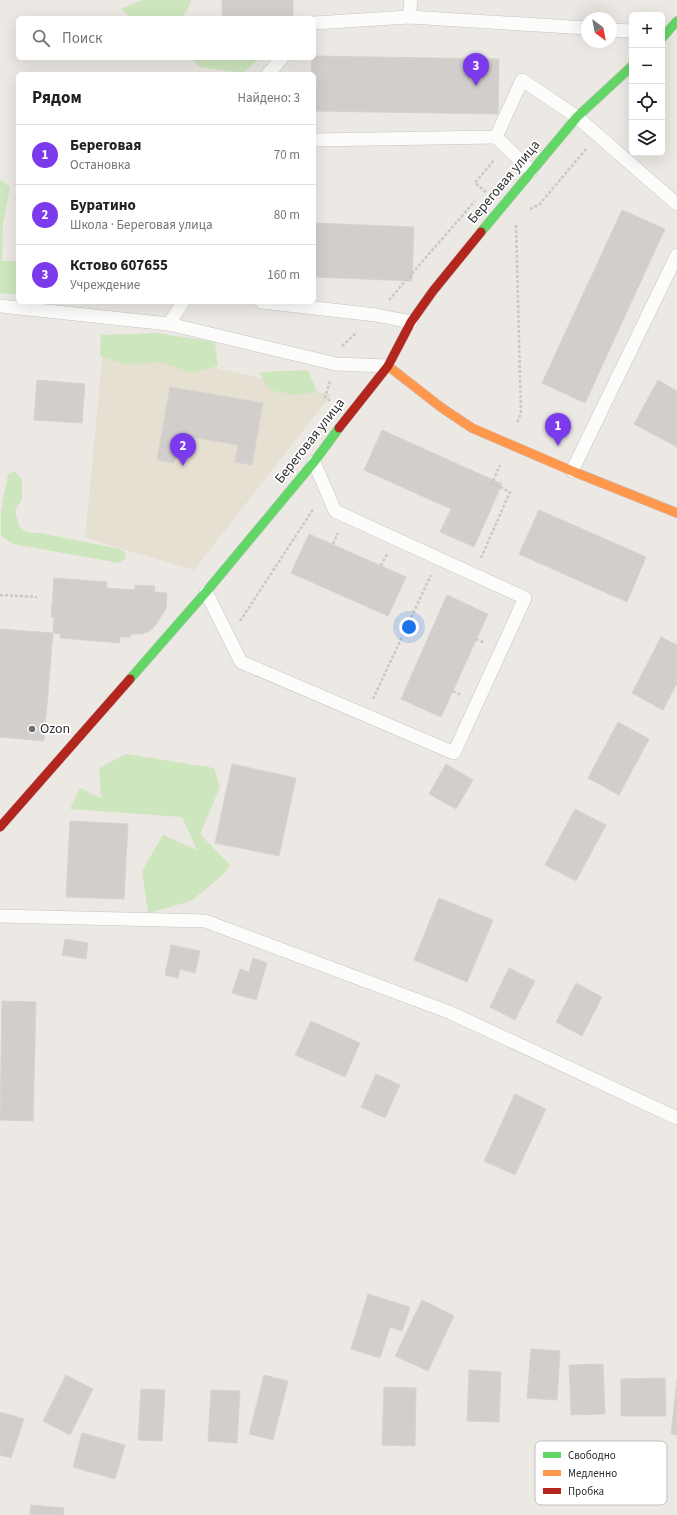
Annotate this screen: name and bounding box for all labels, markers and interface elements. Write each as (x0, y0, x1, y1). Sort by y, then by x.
north arrow (581, 12, 617, 48)
map controls (629, 12, 665, 156)
button: + (629, 12, 665, 48)
search box (16, 16, 316, 60)
icon: search (30, 27, 52, 49)
text: Поиск (62, 28, 103, 49)
button: − (629, 48, 665, 84)
pin: 3 (463, 53, 489, 86)
button: locate (629, 84, 665, 120)
text: Рядом (32, 86, 82, 110)
text: Найдено: 3 (238, 89, 300, 107)
button: layers (629, 120, 665, 156)
text: Береговая (70, 135, 141, 156)
street label: Береговая улица (463, 136, 545, 228)
text: 1 (42, 146, 48, 164)
text: 70 m (274, 146, 300, 164)
text: Остановка (70, 156, 131, 174)
text: Буратино (70, 195, 136, 216)
text: 2 (42, 206, 48, 224)
text: 80 m (274, 206, 300, 224)
text: Школа · Береговая улица (70, 216, 213, 234)
text: Кстово 607655 (70, 255, 168, 276)
text: 3 (42, 266, 48, 284)
text: 160 m (267, 266, 300, 284)
text: Учреждение (70, 276, 140, 294)
street label: Береговая улица (270, 394, 350, 488)
pin: 1 (545, 413, 571, 446)
pin: 2 (170, 433, 196, 466)
your location (399, 617, 419, 637)
place label: Ozon (40, 719, 70, 739)
marker: Ozon (27, 724, 37, 734)
legend (535, 1441, 667, 1505)
text: Свободно (568, 1448, 616, 1463)
text: Медленно (568, 1466, 617, 1481)
text: Пробка (568, 1484, 604, 1499)

